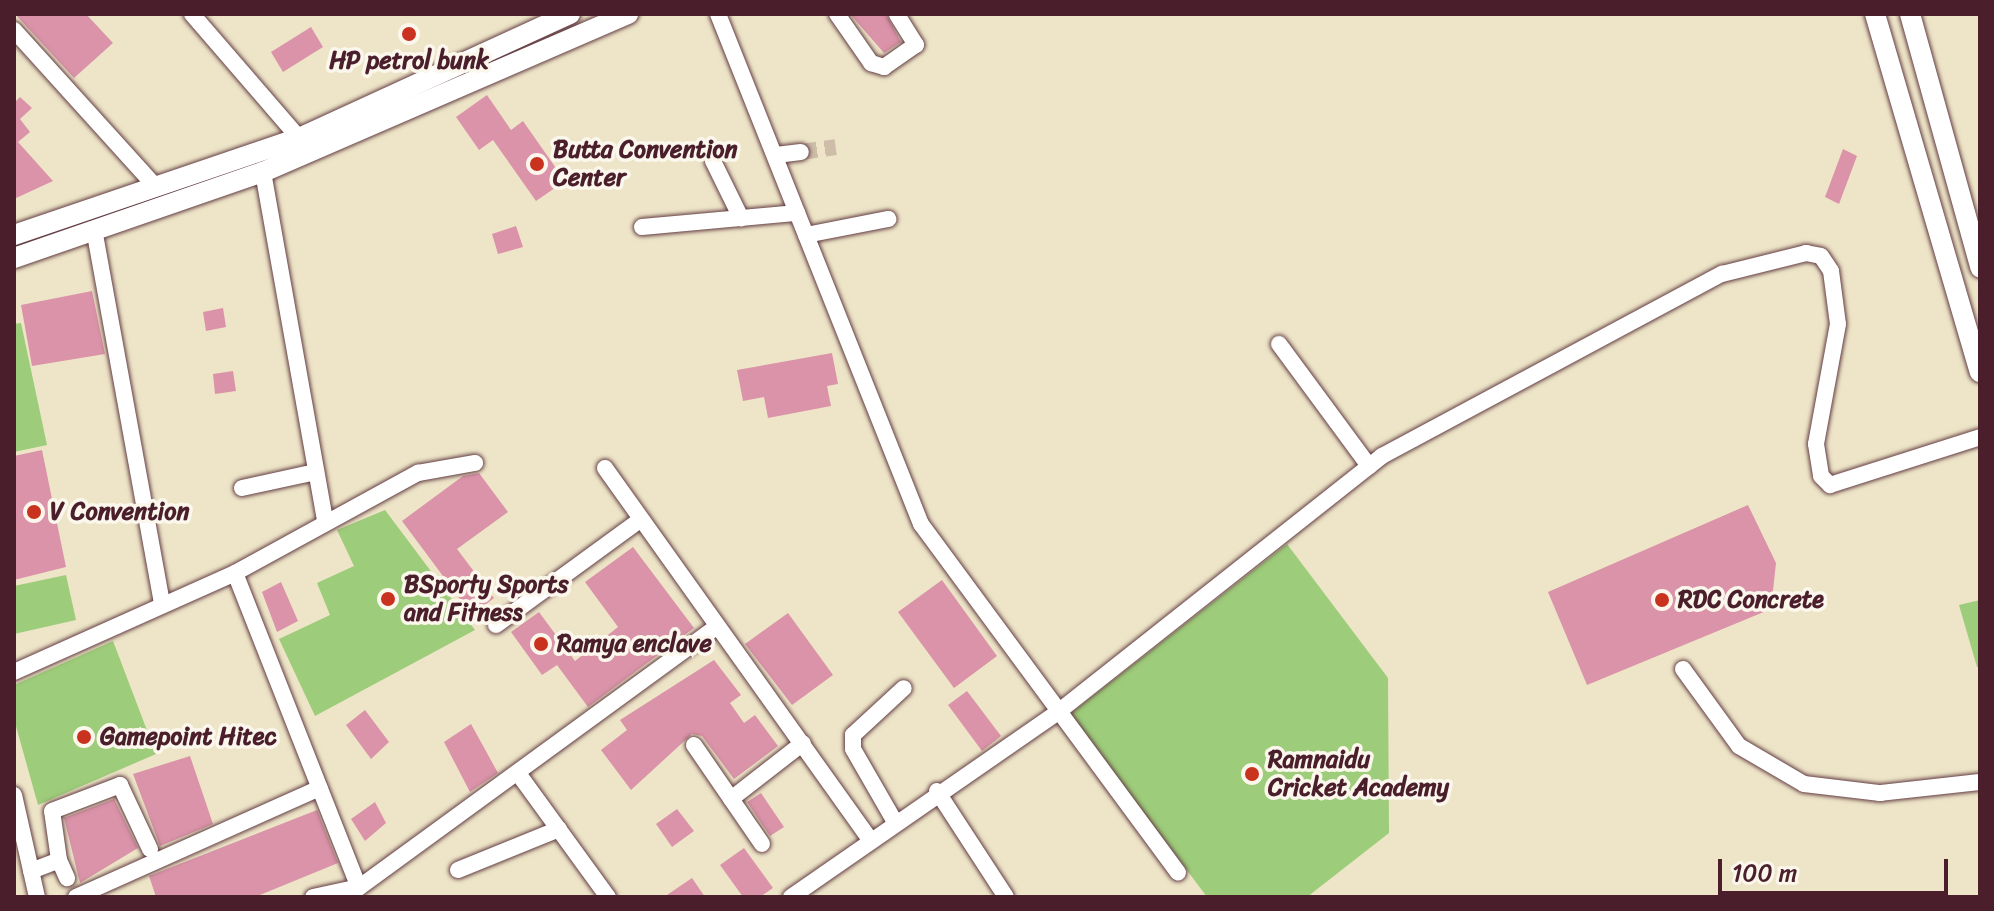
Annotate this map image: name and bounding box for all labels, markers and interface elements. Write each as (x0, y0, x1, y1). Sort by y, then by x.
marker: HP petrol bunk (400, 25, 418, 43)
place label: HP petrol bunk (329, 47, 489, 75)
place label: Butta Convention Center (553, 136, 738, 192)
marker: Butta Convention Center (528, 155, 546, 173)
place label: V Convention (50, 498, 189, 526)
marker: V Convention (25, 503, 43, 521)
place label: BSporty Sports and Fitness (404, 571, 568, 627)
place label: RDC Concrete (1678, 586, 1824, 614)
marker: BSporty Sports and Fitness (379, 590, 397, 608)
marker: RDC Concrete (1653, 591, 1671, 609)
place label: Ramya enclave (557, 630, 712, 658)
marker: Ramya enclave (532, 635, 550, 653)
place label: Gamepoint Hitec (100, 723, 277, 751)
marker: Gamepoint Hitec (75, 728, 93, 746)
place label: Ramnaidu Cricket Academy (1268, 746, 1449, 802)
marker: Ramnaidu Cricket Academy (1243, 765, 1261, 783)
scale bar (1722, 843, 1952, 893)
text: 100 m (1732, 852, 1797, 894)

